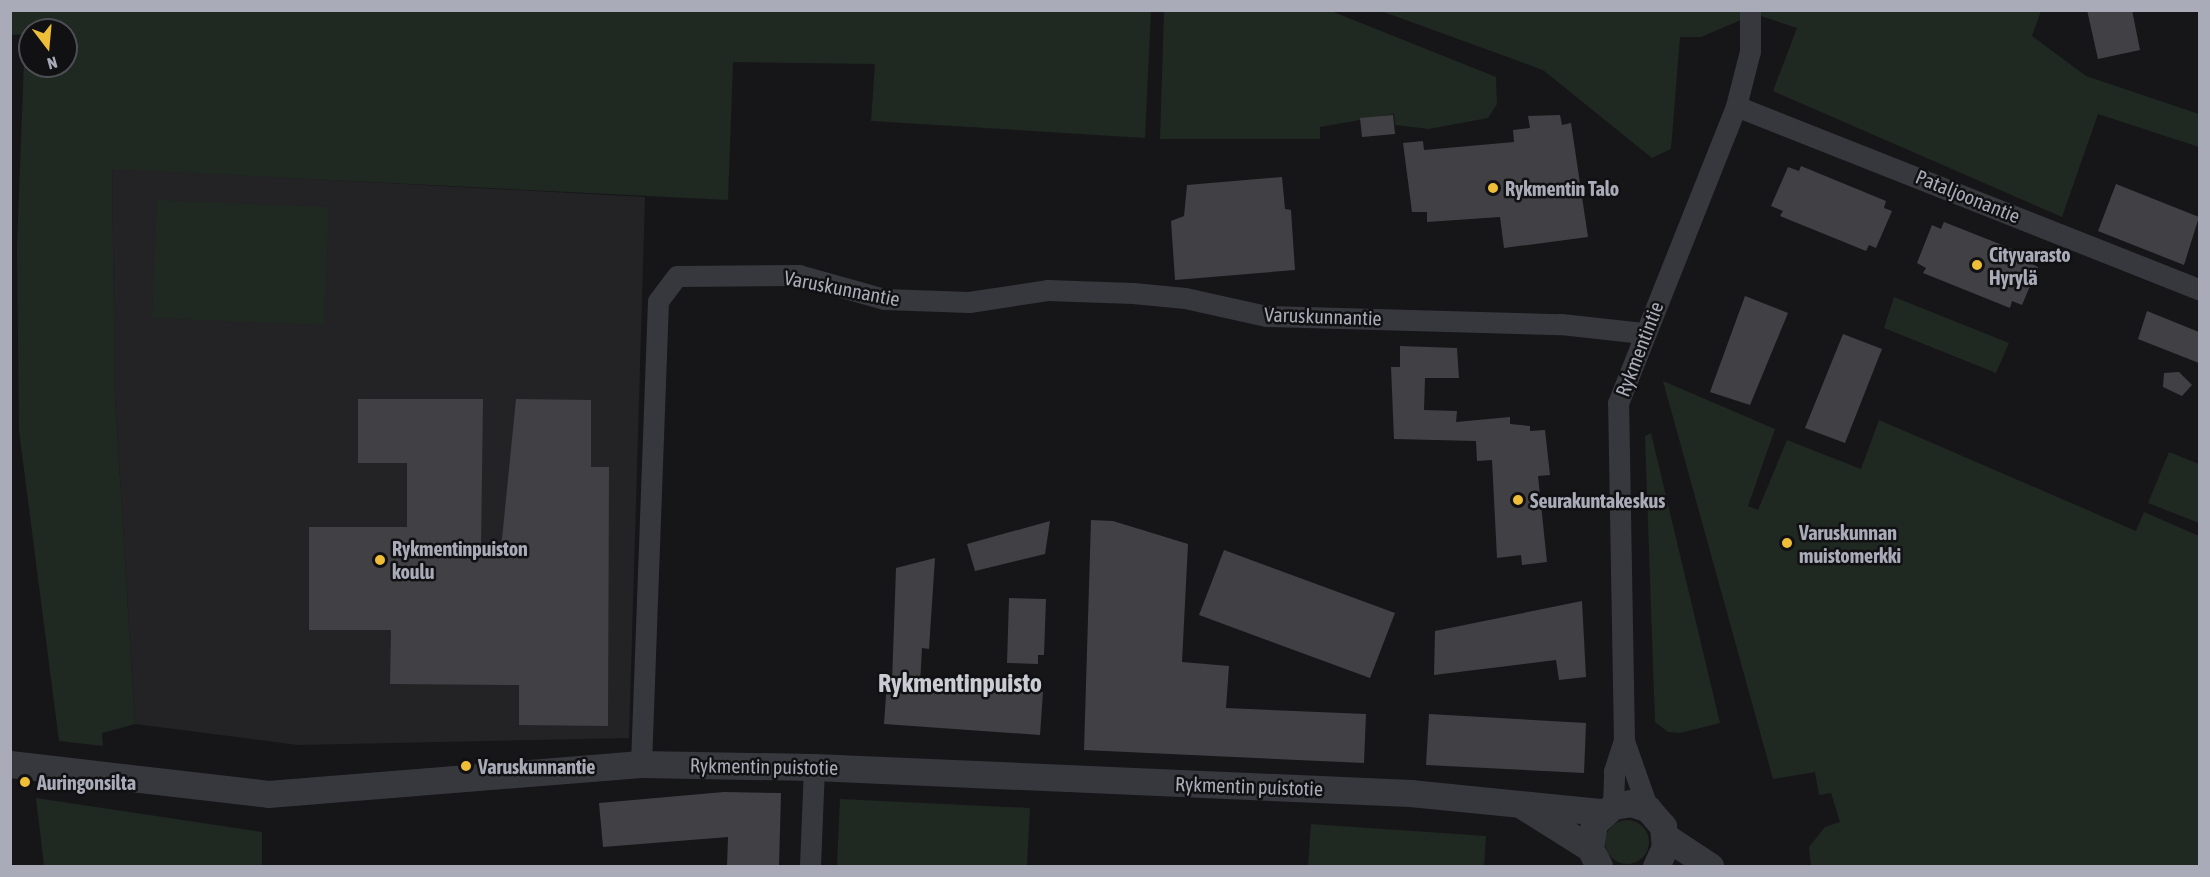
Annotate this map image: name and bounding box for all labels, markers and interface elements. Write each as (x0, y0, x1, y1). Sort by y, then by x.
north arrow (18, 18, 78, 78)
text: N (45, 53, 59, 73)
street label: Pataljoonantie (1912, 164, 2024, 228)
place label: Rykmentin Talo (1505, 176, 1619, 200)
marker: Rykmentin Talo (1486, 181, 1500, 195)
place label: Cityvarasto Hyrylä (1989, 242, 2071, 289)
marker: Cityvarasto Hyrylä (1970, 258, 1984, 272)
street label: Varuskunnantie (782, 265, 902, 311)
street label: Rykmentintie (1610, 298, 1668, 400)
street label: Varuskunnantie (1264, 302, 1382, 330)
place label: Seurakuntakeskus (1530, 488, 1665, 512)
marker: Seurakuntakeskus (1511, 493, 1525, 507)
place label: Varuskunnan muistomerkki (1799, 520, 1901, 567)
place label: Rykmentinpuiston koulu (392, 536, 528, 583)
marker: Varuskunnan muistomerkki (1780, 536, 1794, 550)
marker: Rykmentinpuiston koulu (373, 553, 387, 567)
district label: Rykmentinpuisto (878, 668, 1042, 700)
street label: Rykmentin puistotie (690, 753, 838, 779)
place label: Varuskunnantie (478, 754, 595, 778)
marker: Varuskunnantie (459, 759, 473, 773)
place label: Auringonsilta (37, 770, 136, 794)
street label: Rykmentin puistotie (1175, 771, 1323, 801)
marker: Auringonsilta (18, 775, 32, 789)

